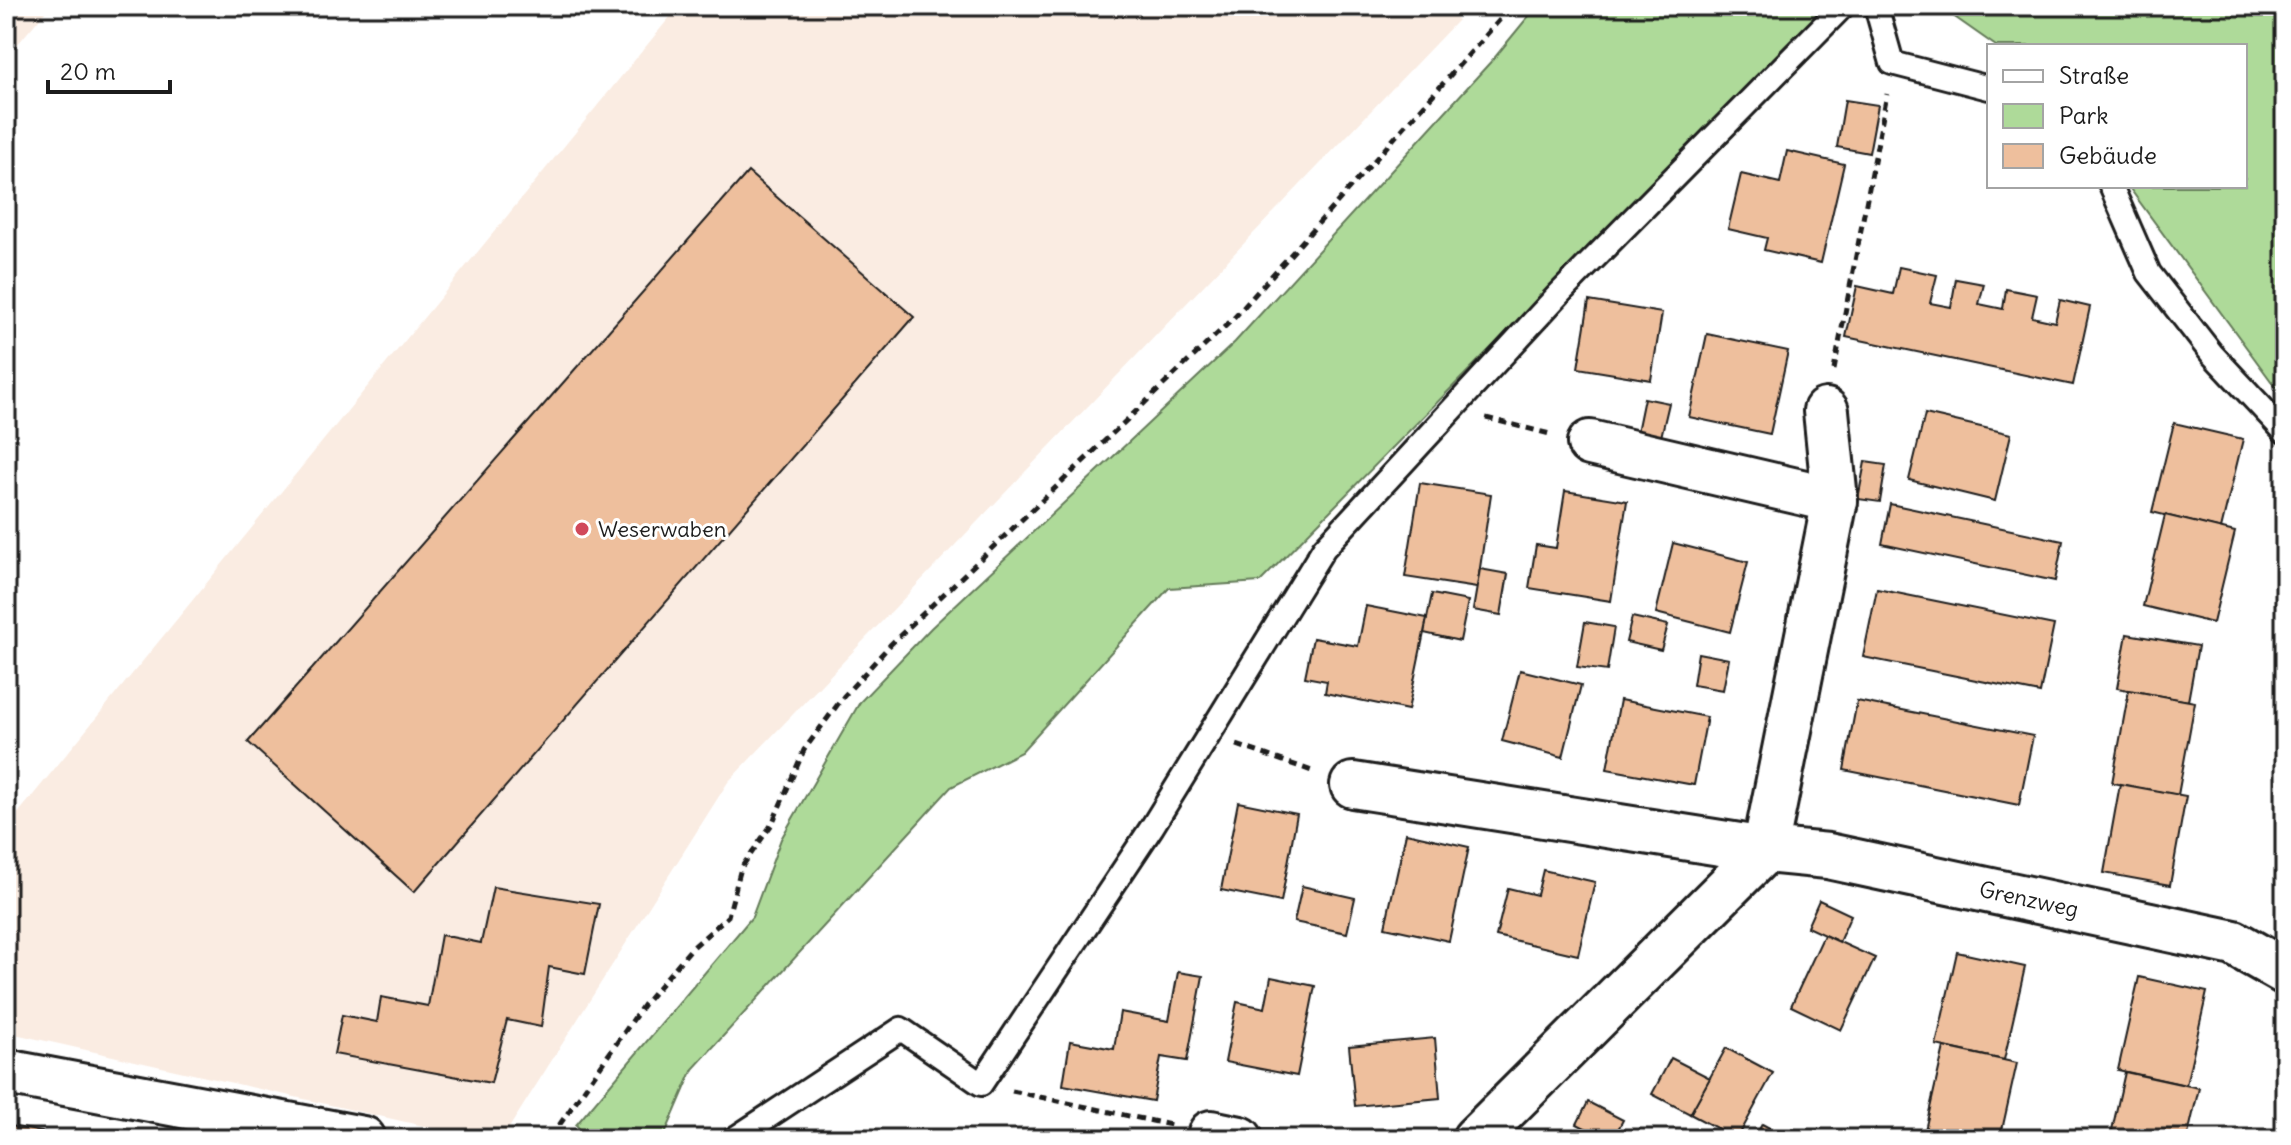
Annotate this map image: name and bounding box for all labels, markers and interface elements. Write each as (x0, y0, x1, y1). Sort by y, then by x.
scale bar (48, 44, 170, 94)
legend (1987, 44, 2247, 188)
text: 20 m (60, 56, 116, 86)
text: Straße (2059, 60, 2129, 90)
text: Park (2059, 100, 2109, 130)
text: Gebäude (2059, 140, 2157, 170)
place label: Weserwaben (598, 515, 726, 543)
marker: Weserwaben (573, 520, 591, 538)
street label: Grenzweg (1977, 875, 2081, 923)

